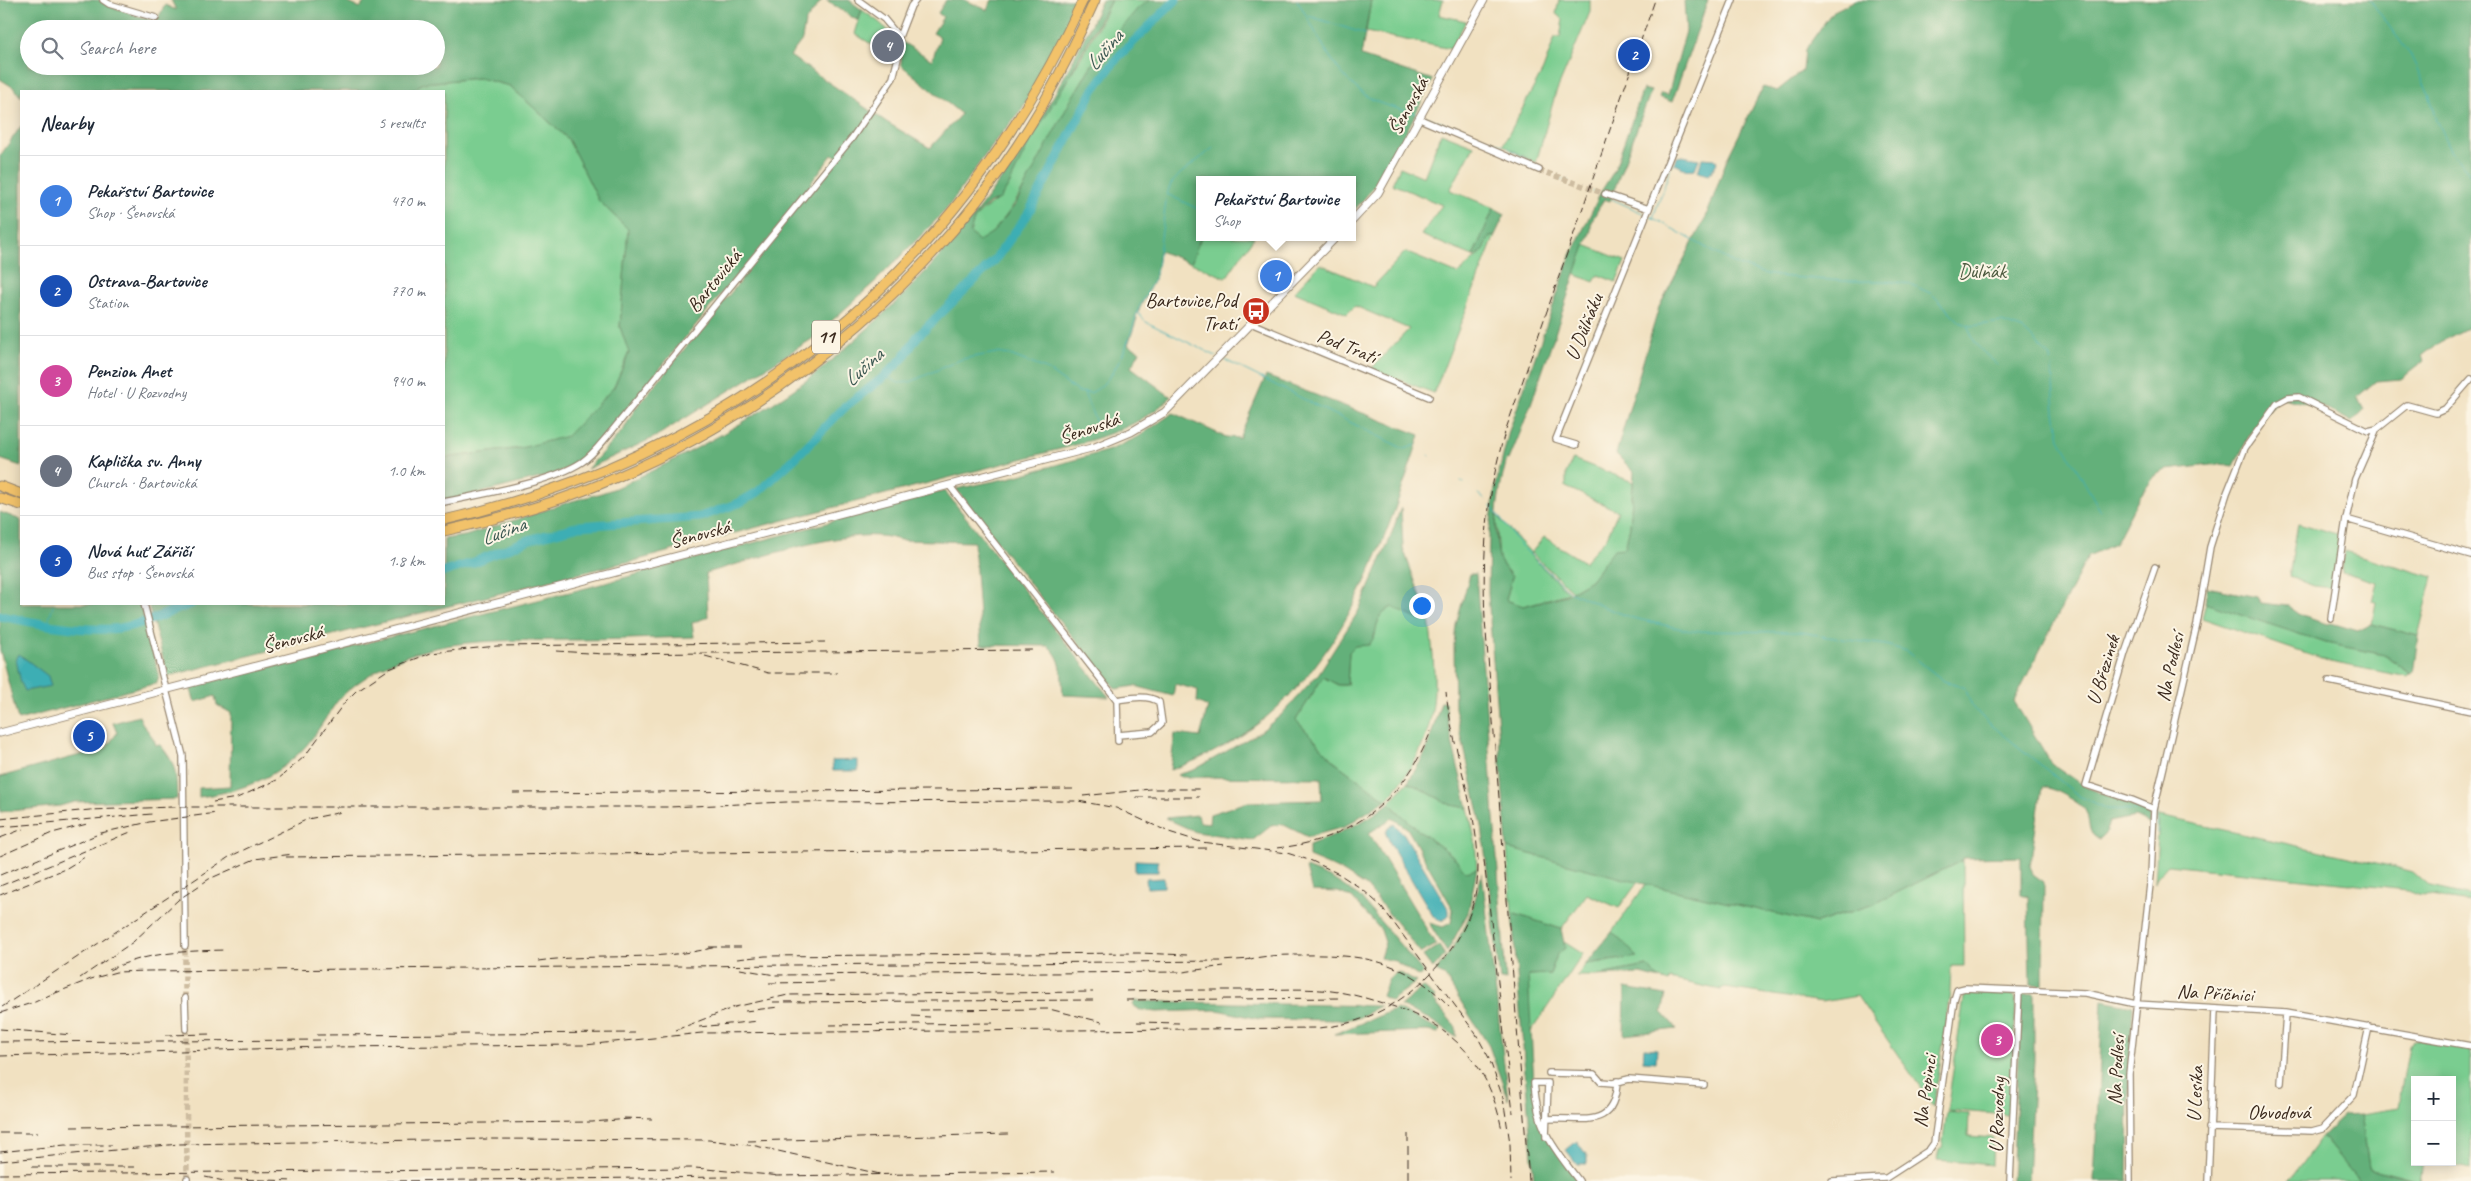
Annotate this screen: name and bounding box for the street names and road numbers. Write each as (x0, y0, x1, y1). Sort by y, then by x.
street label: Šenovská (1382, 71, 1435, 139)
street label: Bartovická (681, 243, 748, 317)
street label: U Důlňáku (1559, 289, 1609, 364)
road number: 11 (812, 321, 840, 354)
street label: Pod Tratí (1313, 323, 1384, 371)
street label: Šenovská (1056, 405, 1124, 450)
street label: Šenovská (667, 513, 735, 554)
street label: Šenovská (260, 618, 328, 659)
street label: Na Podlesí (2150, 626, 2191, 704)
street label: U Březinek (2081, 631, 2126, 708)
street label: Na Příčnici (2176, 979, 2256, 1008)
street label: Na Podlesí (2102, 1030, 2131, 1106)
street label: Na Popinci (1908, 1051, 1943, 1129)
street label: U Lesíka (2181, 1064, 2209, 1123)
street label: U Rozvodny (1983, 1076, 2011, 1153)
street label: Obvodová (2248, 1100, 2313, 1125)

